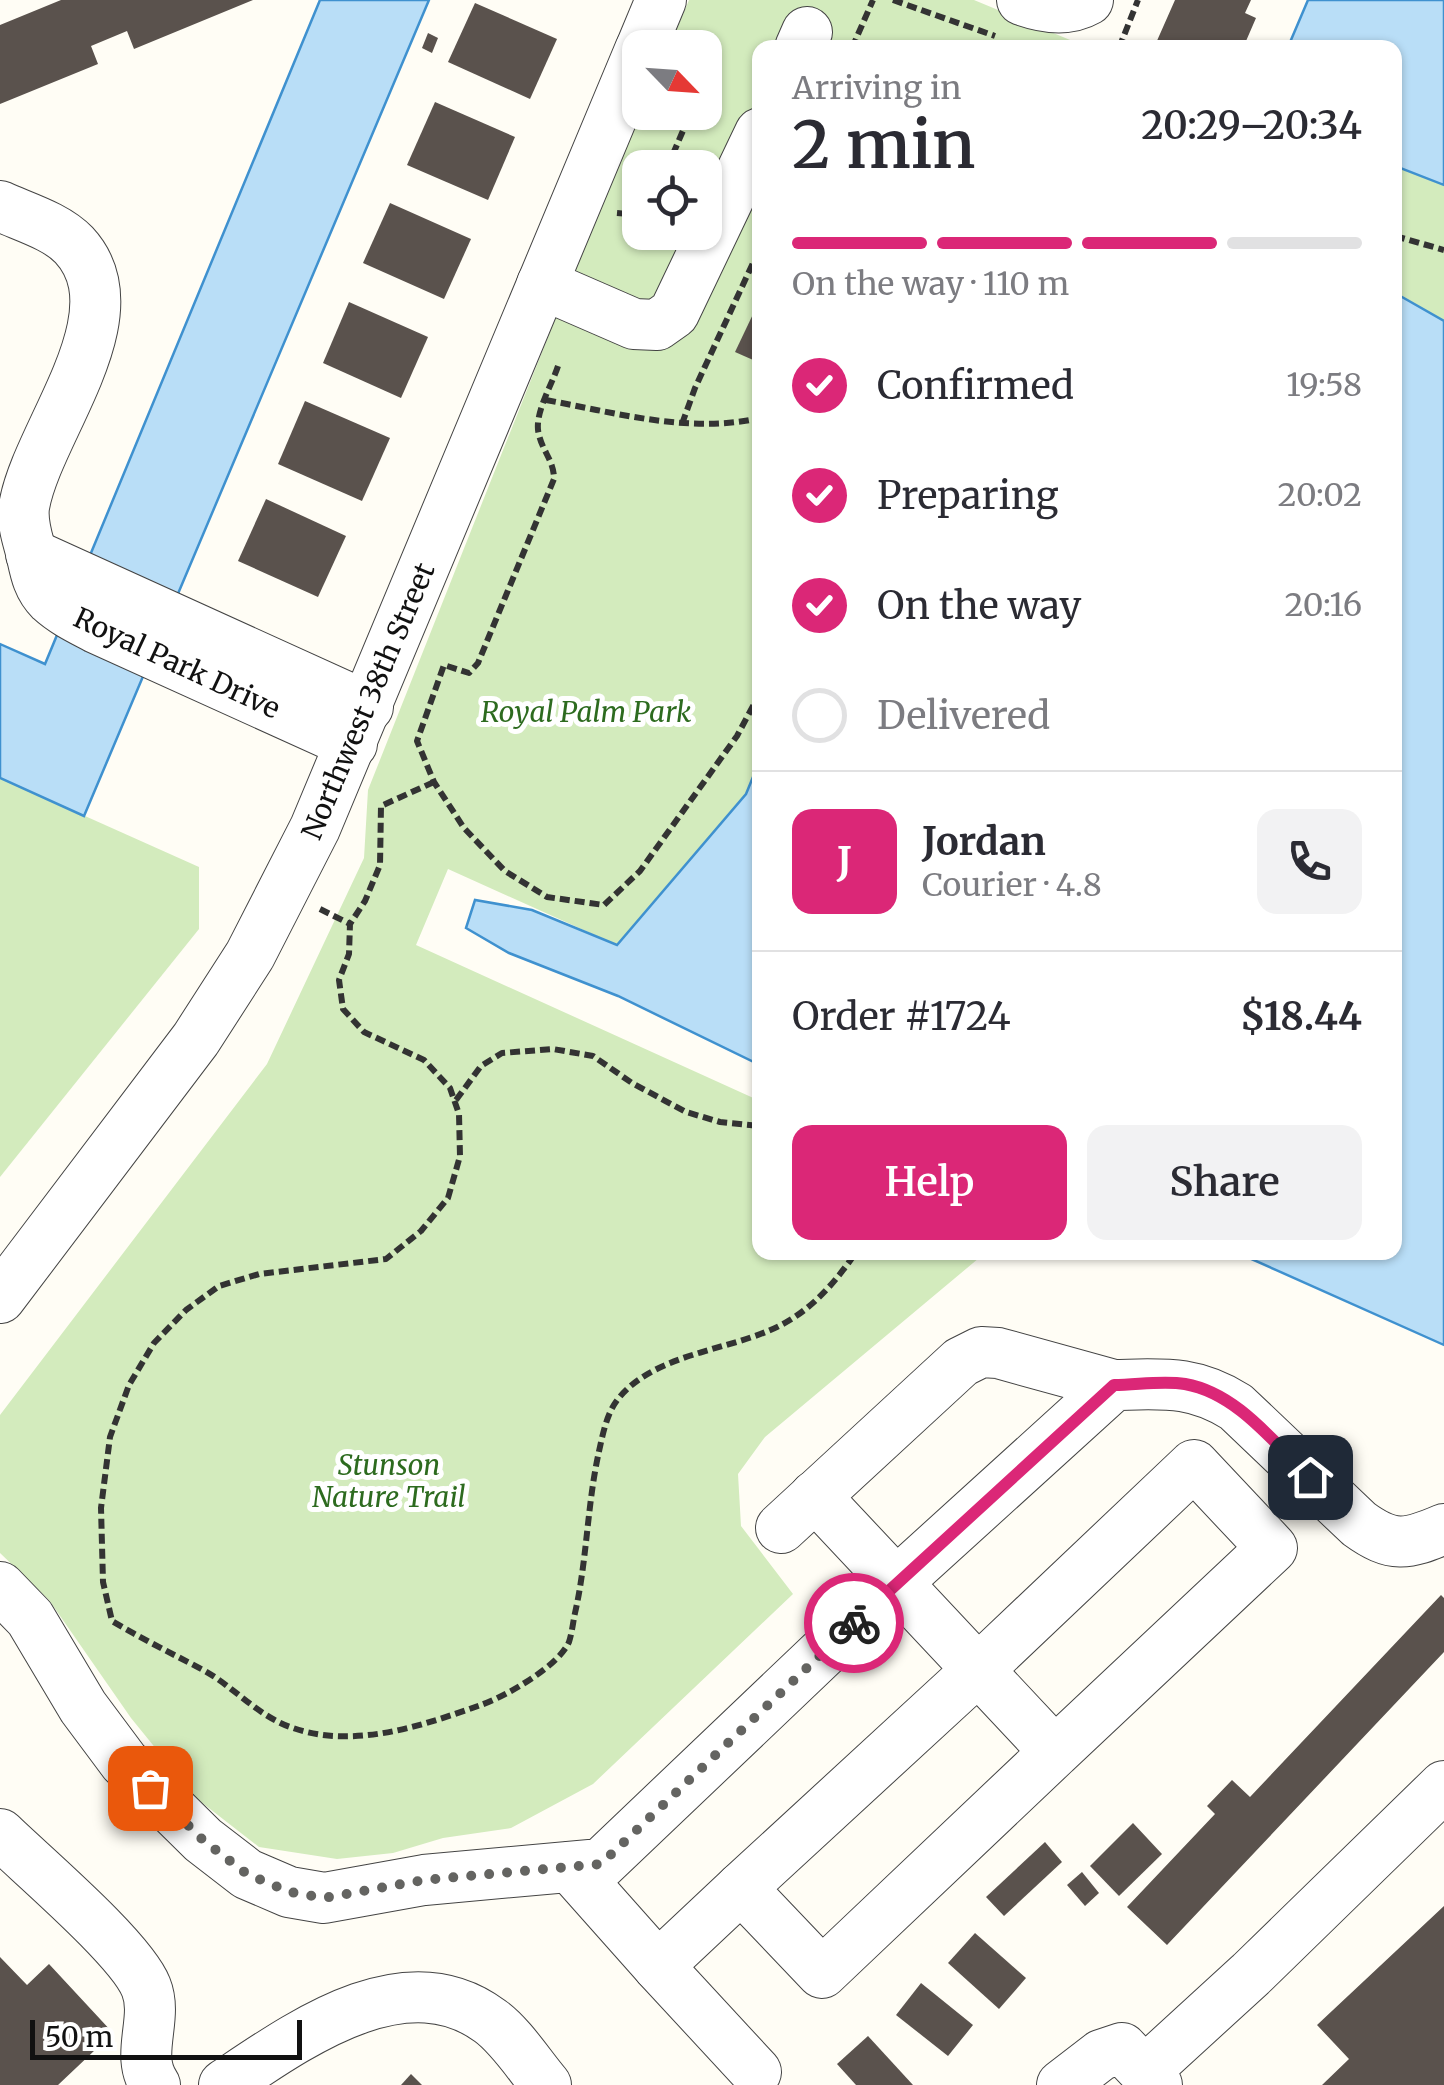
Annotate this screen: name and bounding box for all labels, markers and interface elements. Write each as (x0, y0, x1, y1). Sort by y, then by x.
north arrow (622, 30, 722, 130)
map controls (622, 30, 722, 250)
text: Arriving in (792, 68, 961, 108)
text: 20:29–20:34 (1141, 102, 1362, 149)
text: 2 min (792, 104, 976, 186)
button: locate (622, 150, 722, 250)
text: On the way · 110 m (792, 264, 1069, 304)
icon: check (792, 358, 847, 413)
text: Confirmed (877, 362, 1074, 409)
text: 19:58 (1286, 365, 1362, 405)
icon: check (792, 468, 847, 523)
text: Preparing (877, 472, 1059, 519)
text: 20:02 (1278, 475, 1362, 515)
street label: Northwest 38th Street (293, 557, 443, 845)
icon: check (792, 578, 847, 633)
text: On the way (877, 582, 1081, 629)
text: 20:16 (1285, 585, 1362, 625)
street label: Royal Park Drive (68, 599, 286, 727)
text: Delivered (877, 692, 1050, 739)
park label: Royal Palm Park (481, 694, 691, 730)
button: phone (1257, 809, 1362, 914)
text: Jordan (922, 818, 1046, 865)
text: J (837, 838, 852, 885)
text: Courier · 4.8 (922, 865, 1102, 905)
text: Order #1724 (792, 993, 1011, 1040)
text: $18.44 (1240, 993, 1362, 1040)
button: Help (792, 1125, 1067, 1240)
button: Share (1087, 1125, 1362, 1240)
pin (1268, 1435, 1353, 1520)
park label: Stunson Nature Trail (312, 1447, 466, 1515)
icon: home (1283, 1450, 1338, 1505)
courier (804, 1573, 904, 1673)
icon: bike (827, 1596, 882, 1651)
pin (108, 1746, 193, 1831)
icon: bag (123, 1761, 178, 1816)
scale bar (30, 2015, 302, 2060)
text: 50 m (45, 2019, 113, 2055)

